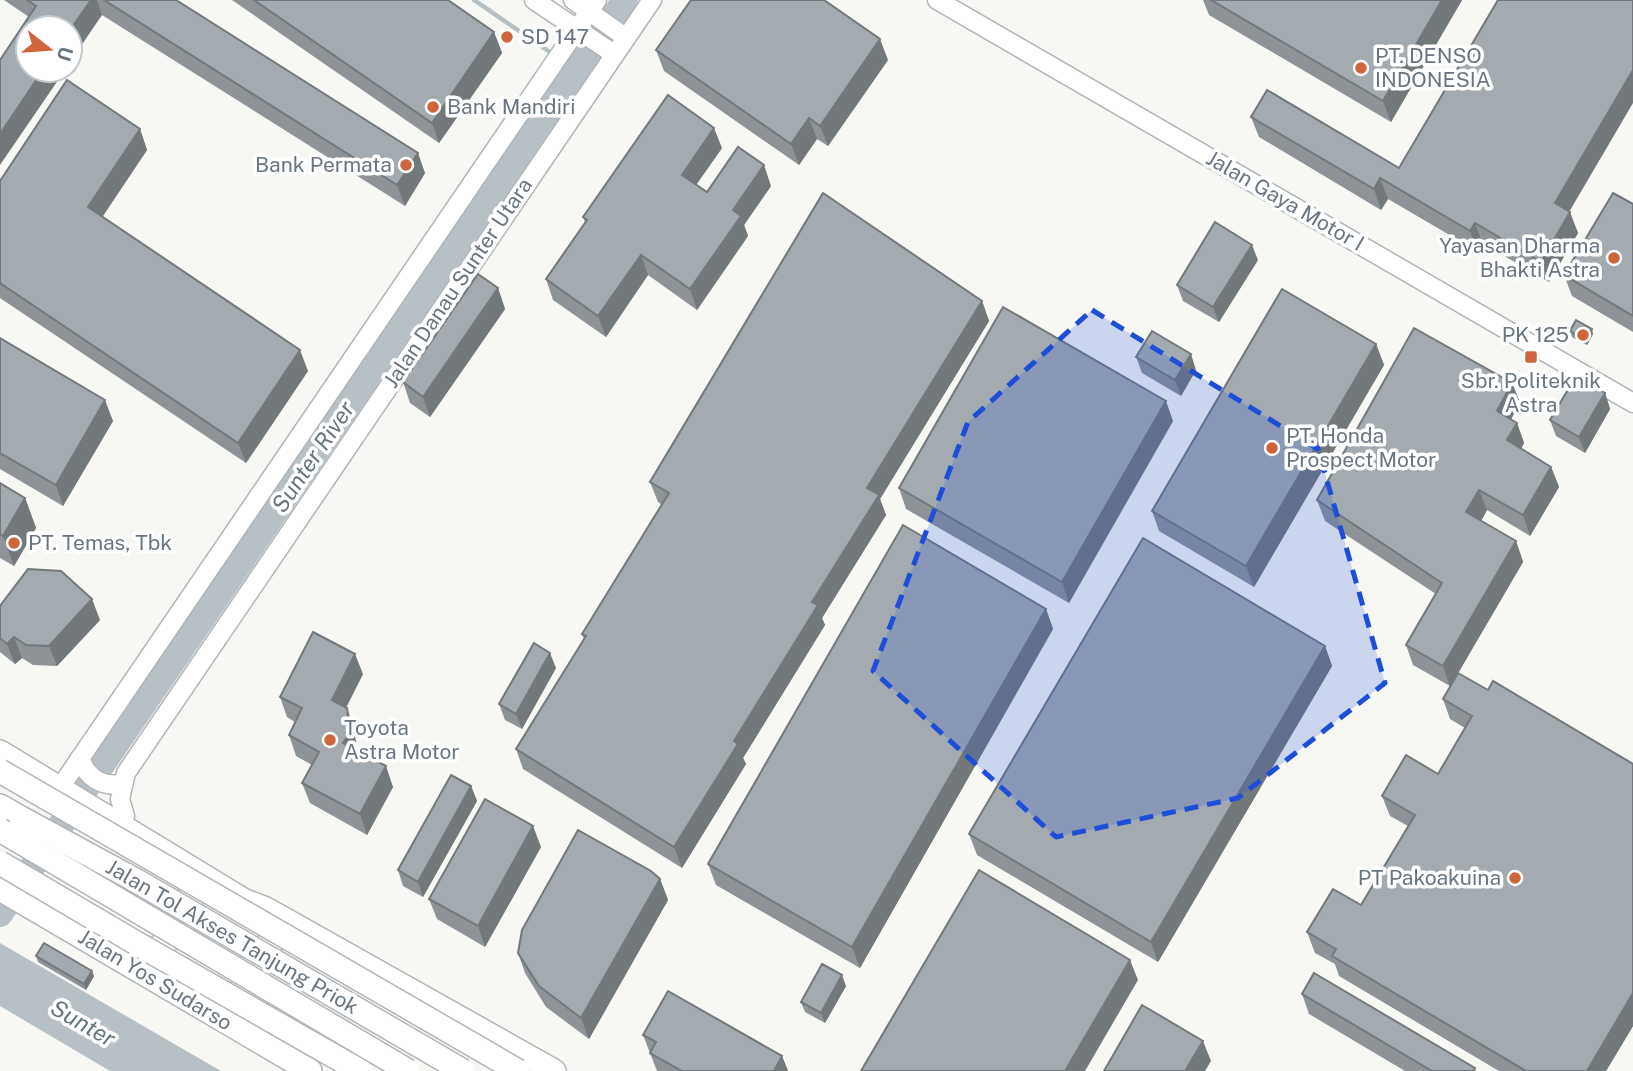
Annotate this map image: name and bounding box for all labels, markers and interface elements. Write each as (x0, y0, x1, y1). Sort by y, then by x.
north arrow (14, 14, 84, 84)
place label: SD 147 (521, 24, 589, 49)
marker: SD 147 (499, 29, 515, 45)
place label: PT. DENSO INDONESIA (1375, 43, 1491, 92)
text: U (53, 44, 78, 64)
marker: PT. DENSO INDONESIA (1353, 60, 1369, 76)
place label: Bank Mandiri (447, 94, 575, 119)
marker: Bank Mandiri (425, 99, 441, 115)
street label: Jalan Gaya Motor I (1202, 145, 1369, 256)
place label: Bank Permata (255, 152, 392, 177)
marker: Bank Permata (398, 157, 414, 173)
street label: Jalan Danau Sunter Utara (378, 173, 537, 392)
place label: Yayasan Dharma Bhakti Astra (1439, 233, 1600, 282)
marker: Yayasan Dharma Bhakti Astra (1606, 250, 1622, 266)
place label: PK 125 (1502, 322, 1569, 347)
marker: PK 125 (1575, 327, 1591, 343)
marker: Sbr. Politeknik Astra (1523, 349, 1539, 365)
place label: Sbr. Politeknik Astra (1461, 368, 1601, 417)
water label: Sunter River (266, 396, 360, 517)
place label: PT. Honda Prospect Motor (1286, 423, 1436, 472)
marker: PT. Honda Prospect Motor (1264, 440, 1280, 456)
place label: PT. Temas, Tbk (28, 530, 172, 555)
marker: PT. Temas, Tbk (6, 535, 22, 551)
place label: Toyota Astra Motor (344, 715, 460, 764)
marker: Toyota Astra Motor (322, 732, 338, 748)
street label: Jalan Tol Akses Tanjung Priok (102, 854, 363, 1019)
place label: PT Pakoakuina (1358, 865, 1501, 890)
marker: PT Pakoakuina (1507, 870, 1523, 886)
street label: Jalan Yos Sudarso (74, 924, 237, 1035)
water label: Sunter (46, 993, 121, 1052)

